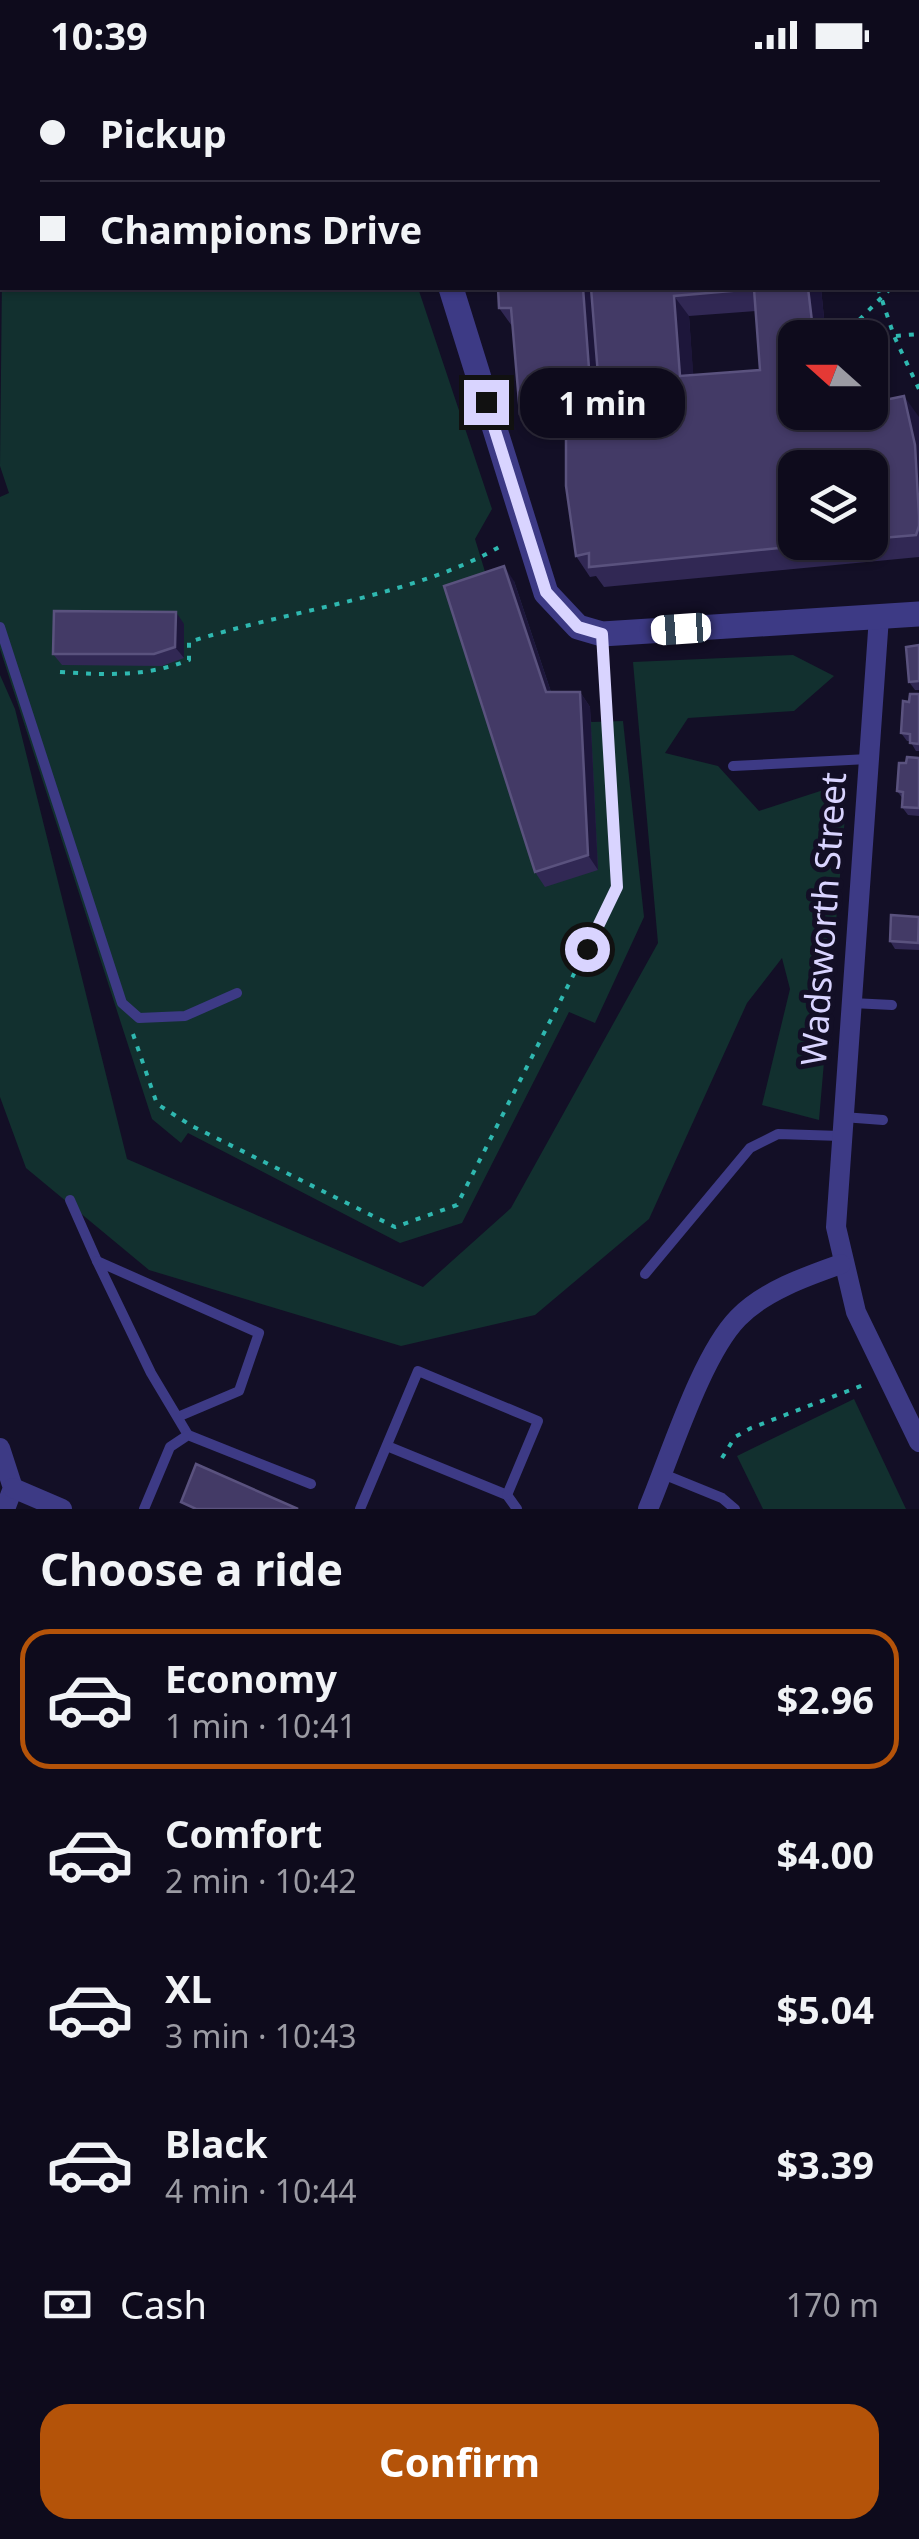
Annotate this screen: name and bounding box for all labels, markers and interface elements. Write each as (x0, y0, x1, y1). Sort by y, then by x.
text: 10:39 (50, 9, 148, 61)
text: Pickup (100, 107, 227, 159)
text: Champions Drive (100, 203, 422, 255)
north arrow (778, 320, 888, 430)
map controls (778, 320, 888, 560)
callout: 1 min (521, 367, 686, 437)
route end (464, 380, 509, 425)
text: 1 min (558, 381, 647, 424)
button: layers (778, 450, 888, 560)
car (650, 612, 712, 646)
street label: Wadsworth Street (789, 771, 856, 1067)
route start (565, 927, 610, 972)
text: Choose a ride (40, 1538, 343, 1599)
text: Economy (165, 1652, 337, 1704)
icon: car (45, 1654, 135, 1744)
text: $2.96 (776, 1673, 874, 1725)
text: 1 min · 10:41 (165, 1704, 357, 1747)
text: Comfort (165, 1807, 322, 1859)
icon: car (45, 1809, 135, 1899)
text: $4.00 (776, 1828, 874, 1880)
text: 2 min · 10:42 (165, 1859, 357, 1902)
text: XL (165, 1962, 212, 2014)
icon: car (45, 1964, 135, 2054)
text: $5.04 (776, 1983, 874, 2035)
text: 3 min · 10:43 (165, 2014, 357, 2057)
text: Black (165, 2117, 268, 2169)
icon: car (45, 2119, 135, 2209)
text: $3.39 (776, 2138, 874, 2190)
text: 4 min · 10:44 (165, 2169, 357, 2212)
icon: cash (40, 2277, 95, 2332)
text: Cash (120, 2278, 207, 2330)
text: 170 m (786, 2283, 879, 2326)
button: Confirm (40, 2404, 879, 2519)

